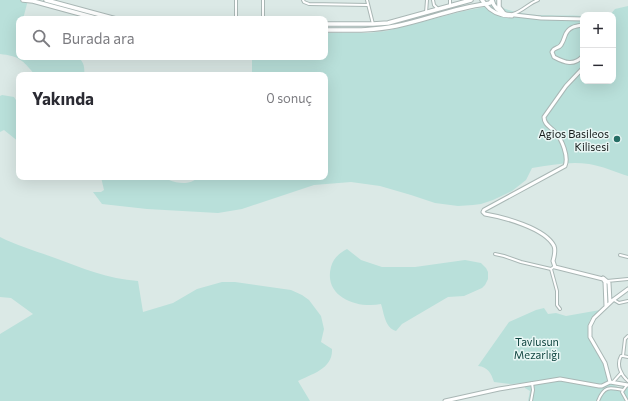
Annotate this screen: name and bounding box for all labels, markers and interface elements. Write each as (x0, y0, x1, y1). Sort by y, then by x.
map controls (580, 12, 616, 84)
button: + (580, 12, 616, 48)
search box (16, 16, 328, 60)
icon: search (30, 27, 52, 49)
text: Burada ara (62, 29, 135, 47)
button: − (580, 48, 616, 84)
text: Yakında (32, 88, 94, 109)
text: 0 sonuç (266, 90, 312, 106)
place label: Agios Basileos Kilisesi (539, 127, 609, 153)
marker: Agios Basileos Kilisesi (612, 134, 622, 144)
park label: Tavlusun Mezarlığı (514, 335, 560, 361)

